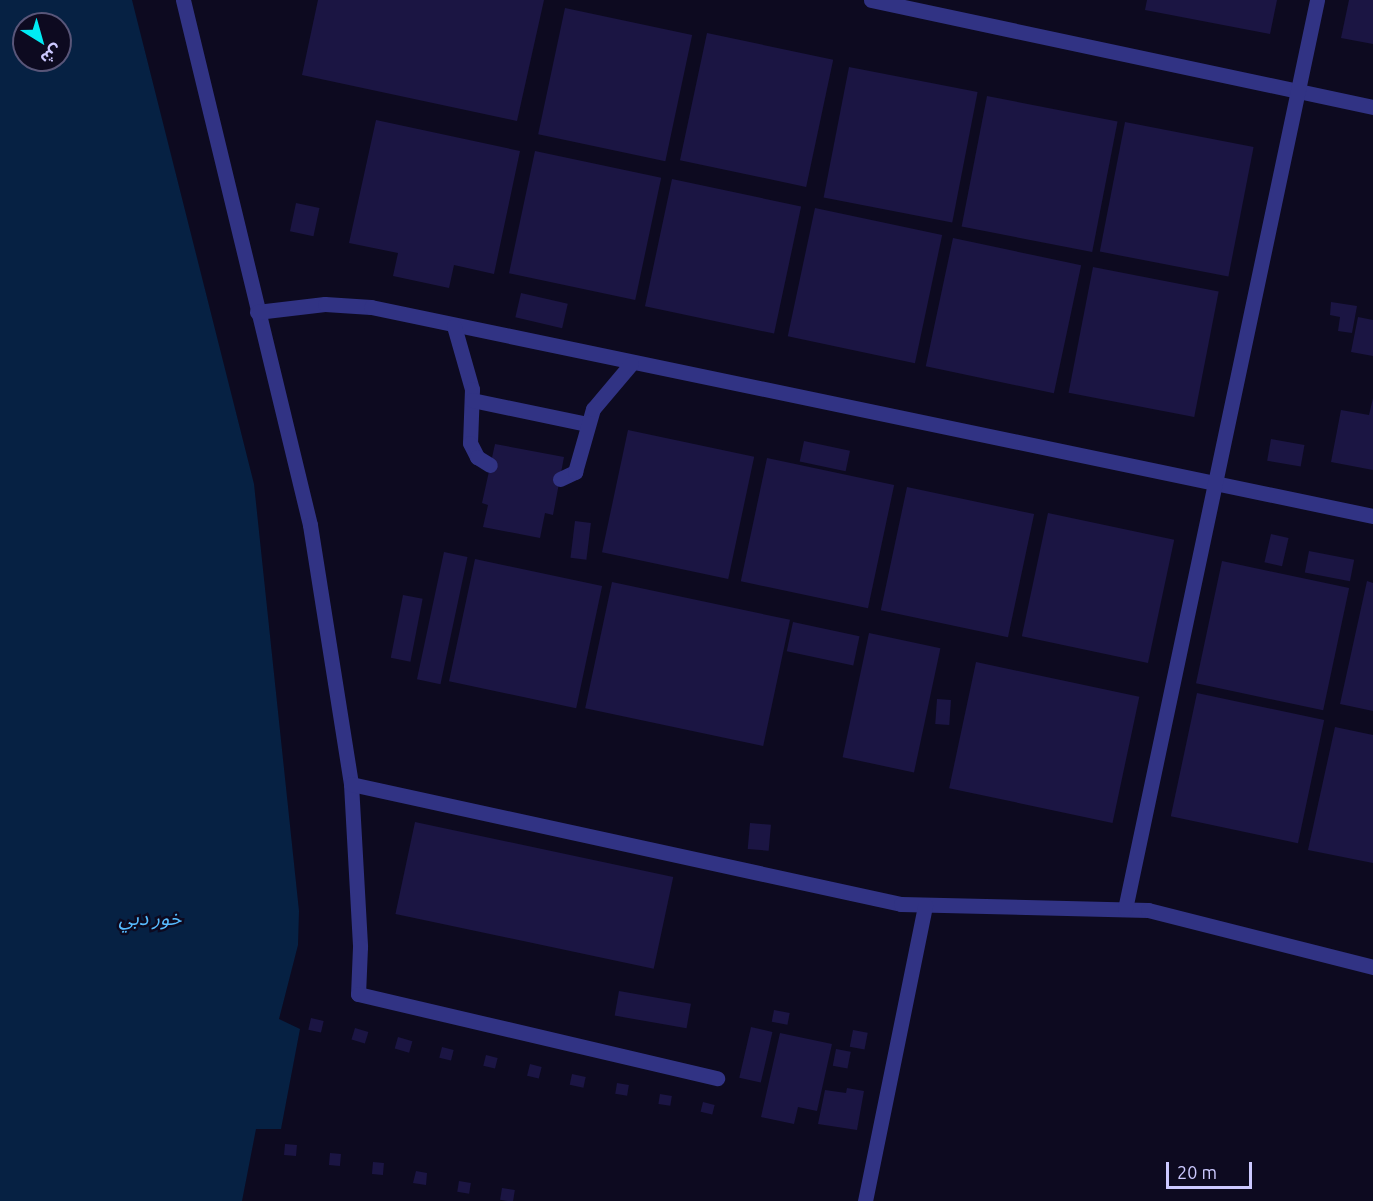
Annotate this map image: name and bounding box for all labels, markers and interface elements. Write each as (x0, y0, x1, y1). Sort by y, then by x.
north arrow (12, 12, 72, 72)
text: ش (37, 41, 66, 69)
water label: خور دبي (119, 905, 181, 929)
scale bar (1169, 1150, 1254, 1188)
text: 20 m (1177, 1162, 1217, 1182)

